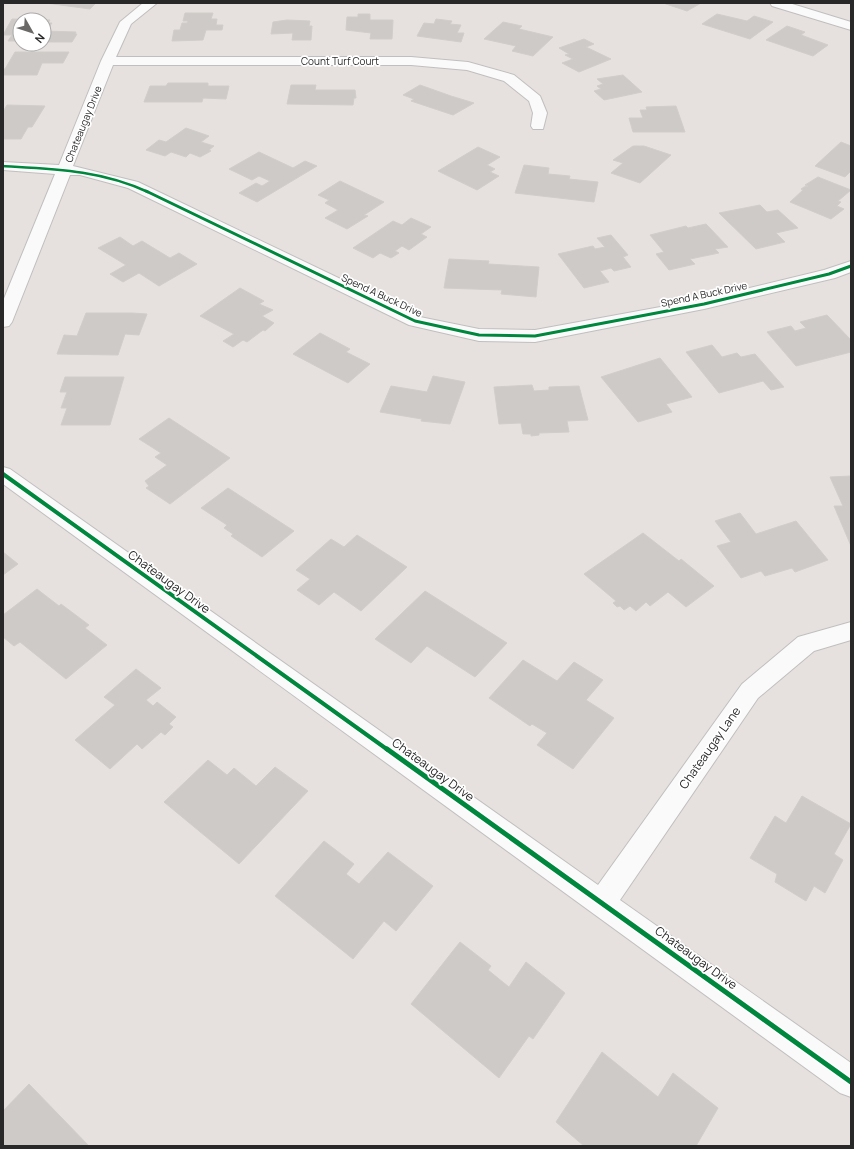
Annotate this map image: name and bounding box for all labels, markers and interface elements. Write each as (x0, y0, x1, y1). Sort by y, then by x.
north arrow (12, 12, 52, 52)
text: N (32, 31, 48, 46)
street label: Count Turf Court (301, 54, 379, 68)
street label: Chateaugay Drive (61, 83, 105, 164)
street label: Spend A Buck Drive (339, 270, 425, 320)
street label: Spend A Buck Drive (660, 278, 749, 310)
street label: Chateaugay Drive (125, 546, 214, 617)
street label: Chateaugay Lane (675, 703, 744, 792)
street label: Chateaugay Drive (389, 734, 478, 805)
street label: Chateaugay Drive (652, 922, 741, 993)

